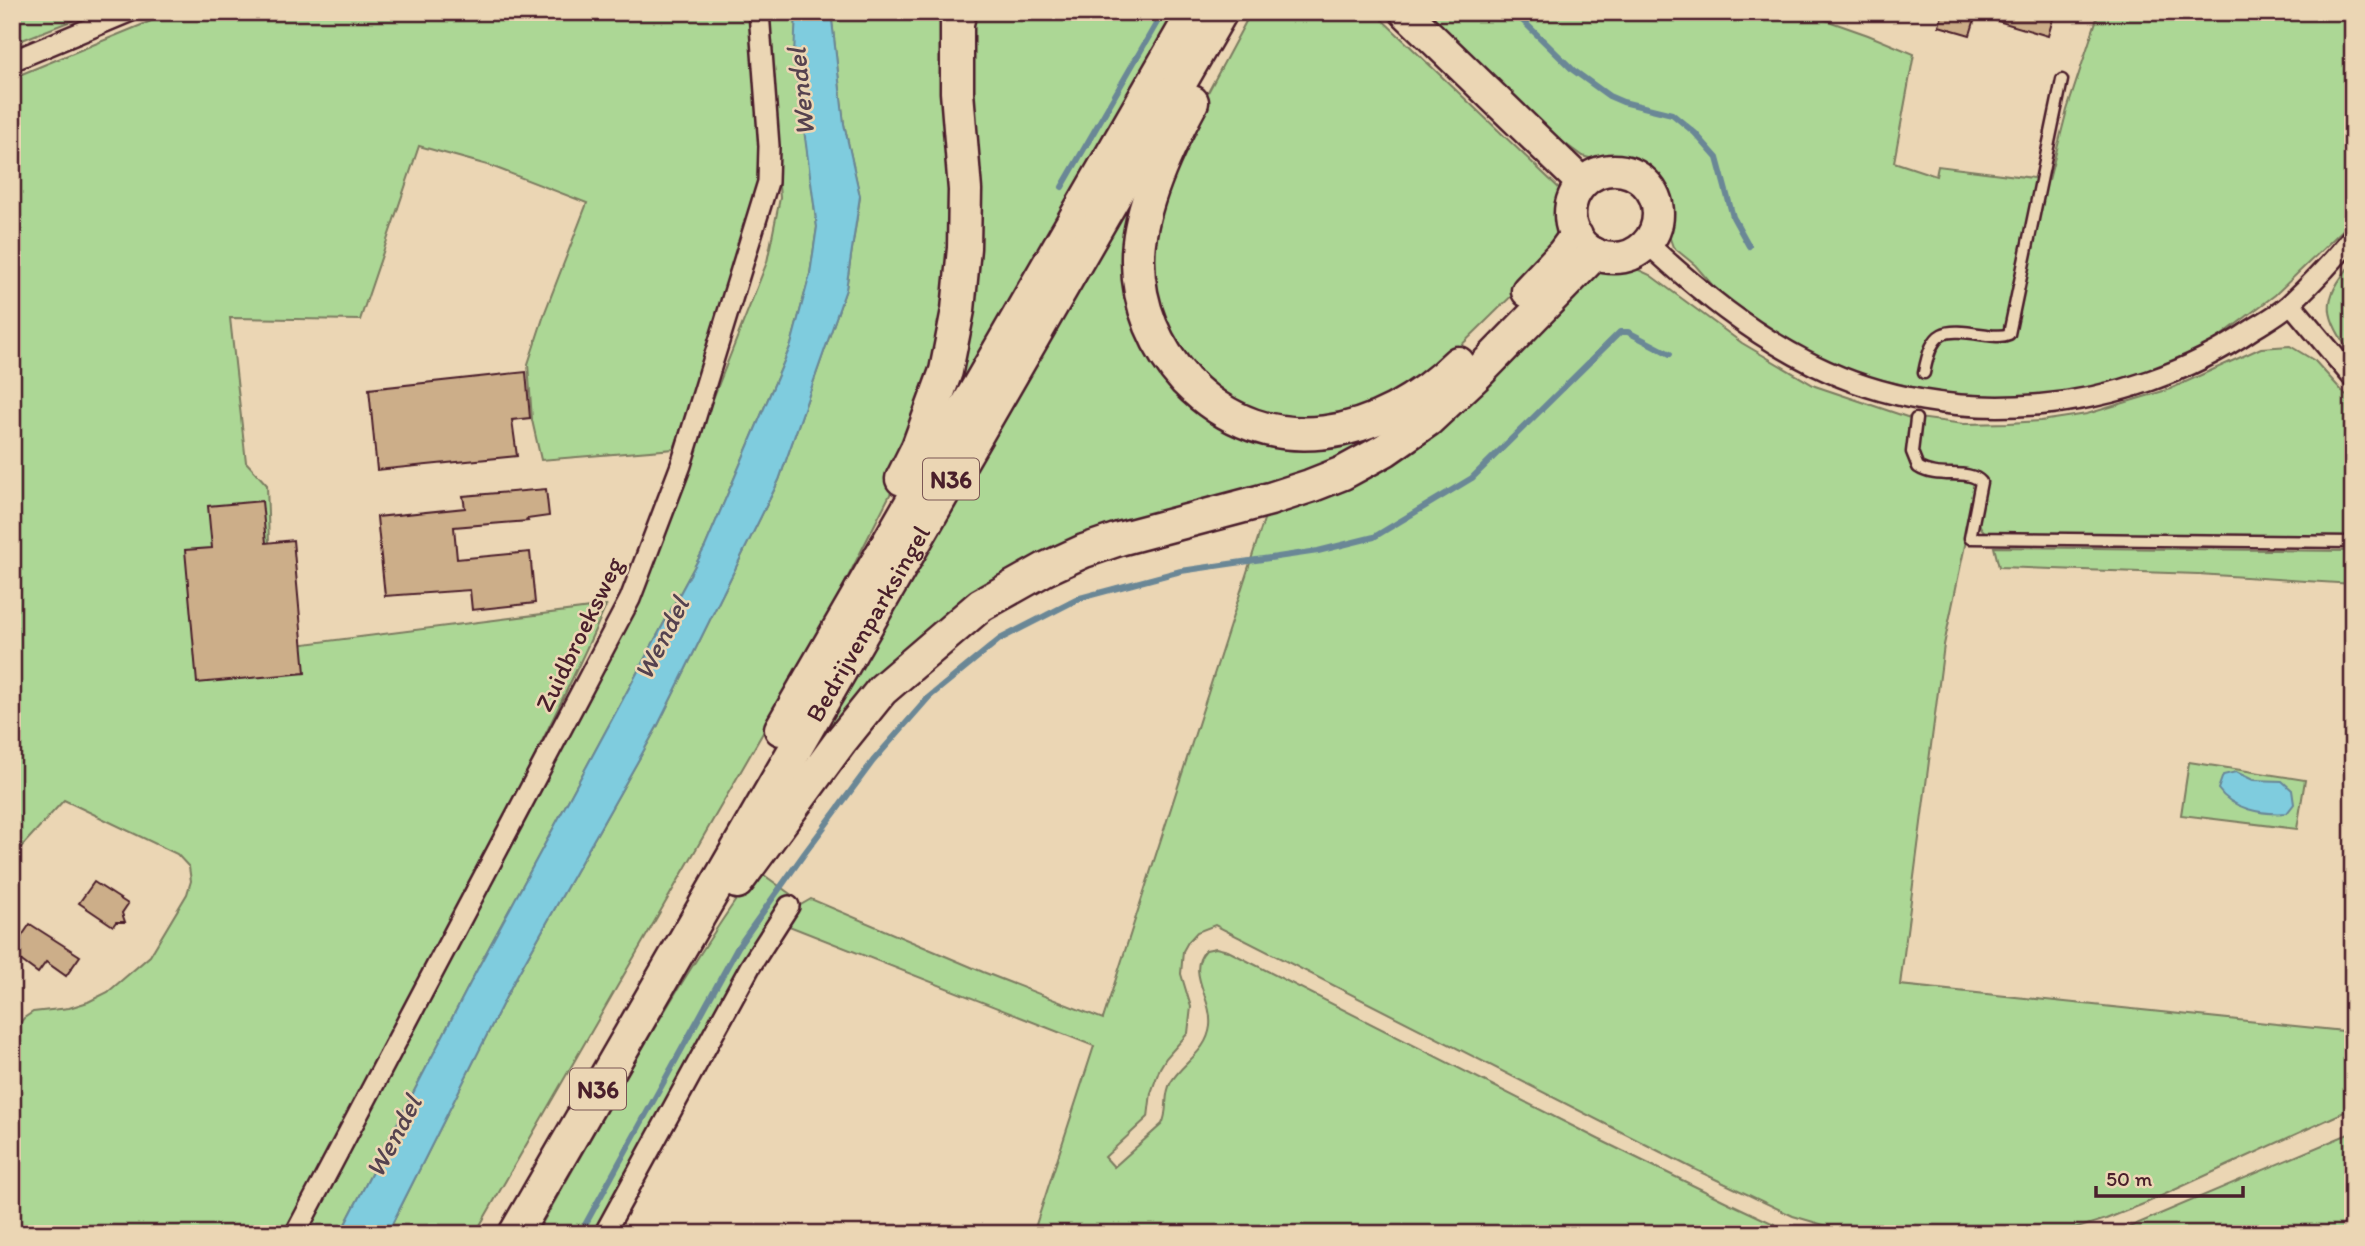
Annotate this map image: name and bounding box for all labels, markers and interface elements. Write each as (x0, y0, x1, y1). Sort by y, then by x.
water label: Wendel (778, 44, 822, 138)
road number: N36 (923, 458, 979, 500)
street label: Bedrijvenparksingel (798, 519, 937, 728)
street label: Zuidbroeksweg (528, 551, 631, 717)
water label: Wendel (626, 589, 697, 685)
road number: N36 (570, 1069, 626, 1110)
water label: Wendel (357, 1087, 430, 1183)
scale bar (2096, 1155, 2242, 1199)
text: 50 m (2106, 1166, 2153, 1191)

